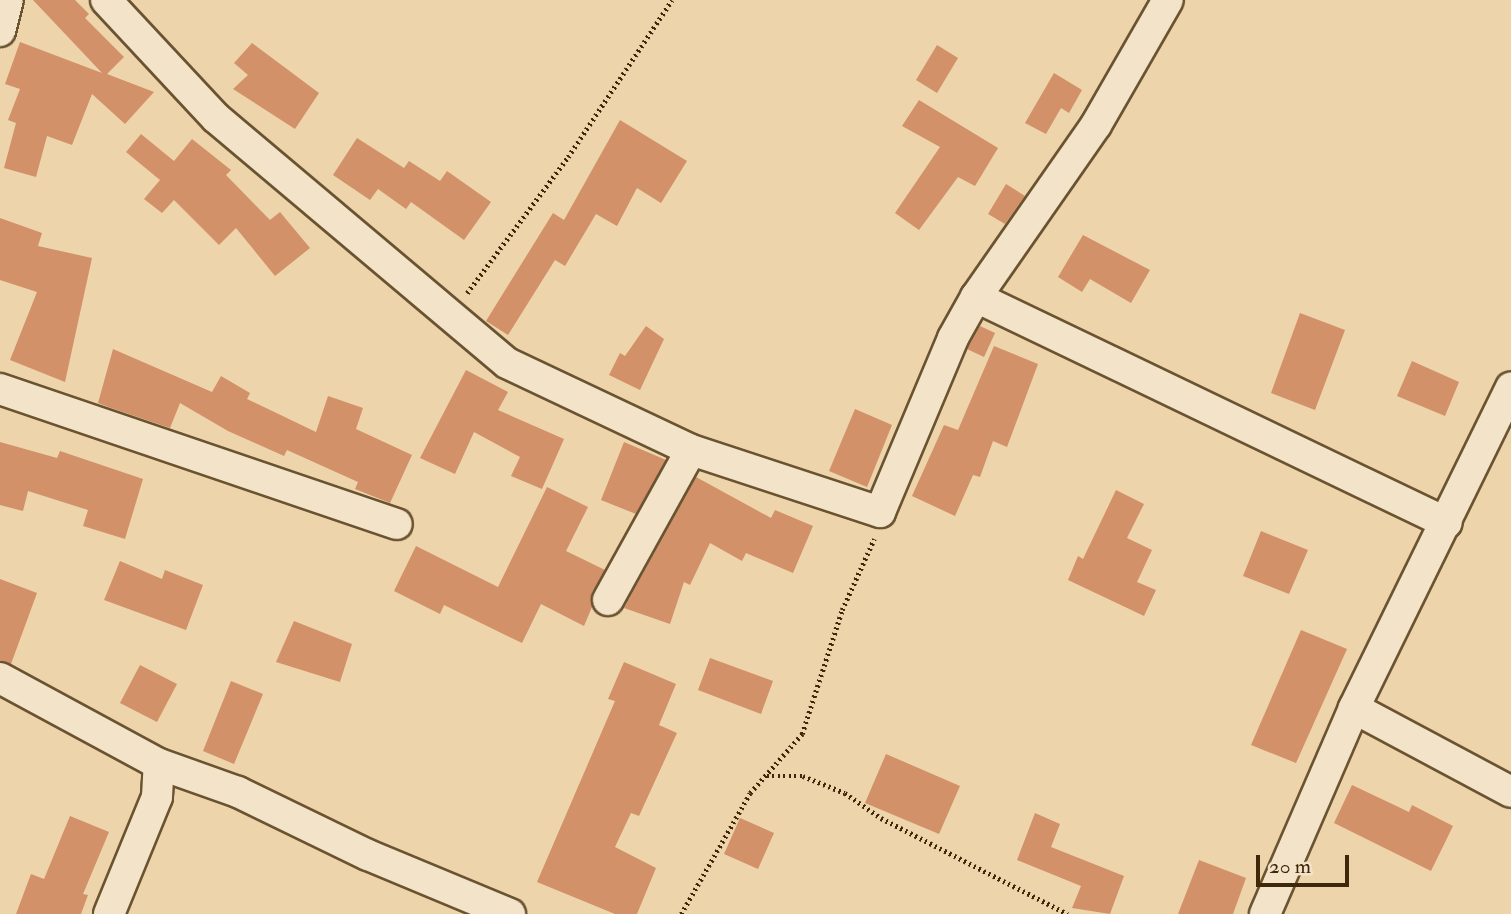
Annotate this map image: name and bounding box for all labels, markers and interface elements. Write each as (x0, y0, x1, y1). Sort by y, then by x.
scale bar (1259, 841, 1352, 885)
text: 20 m (1269, 853, 1311, 880)

